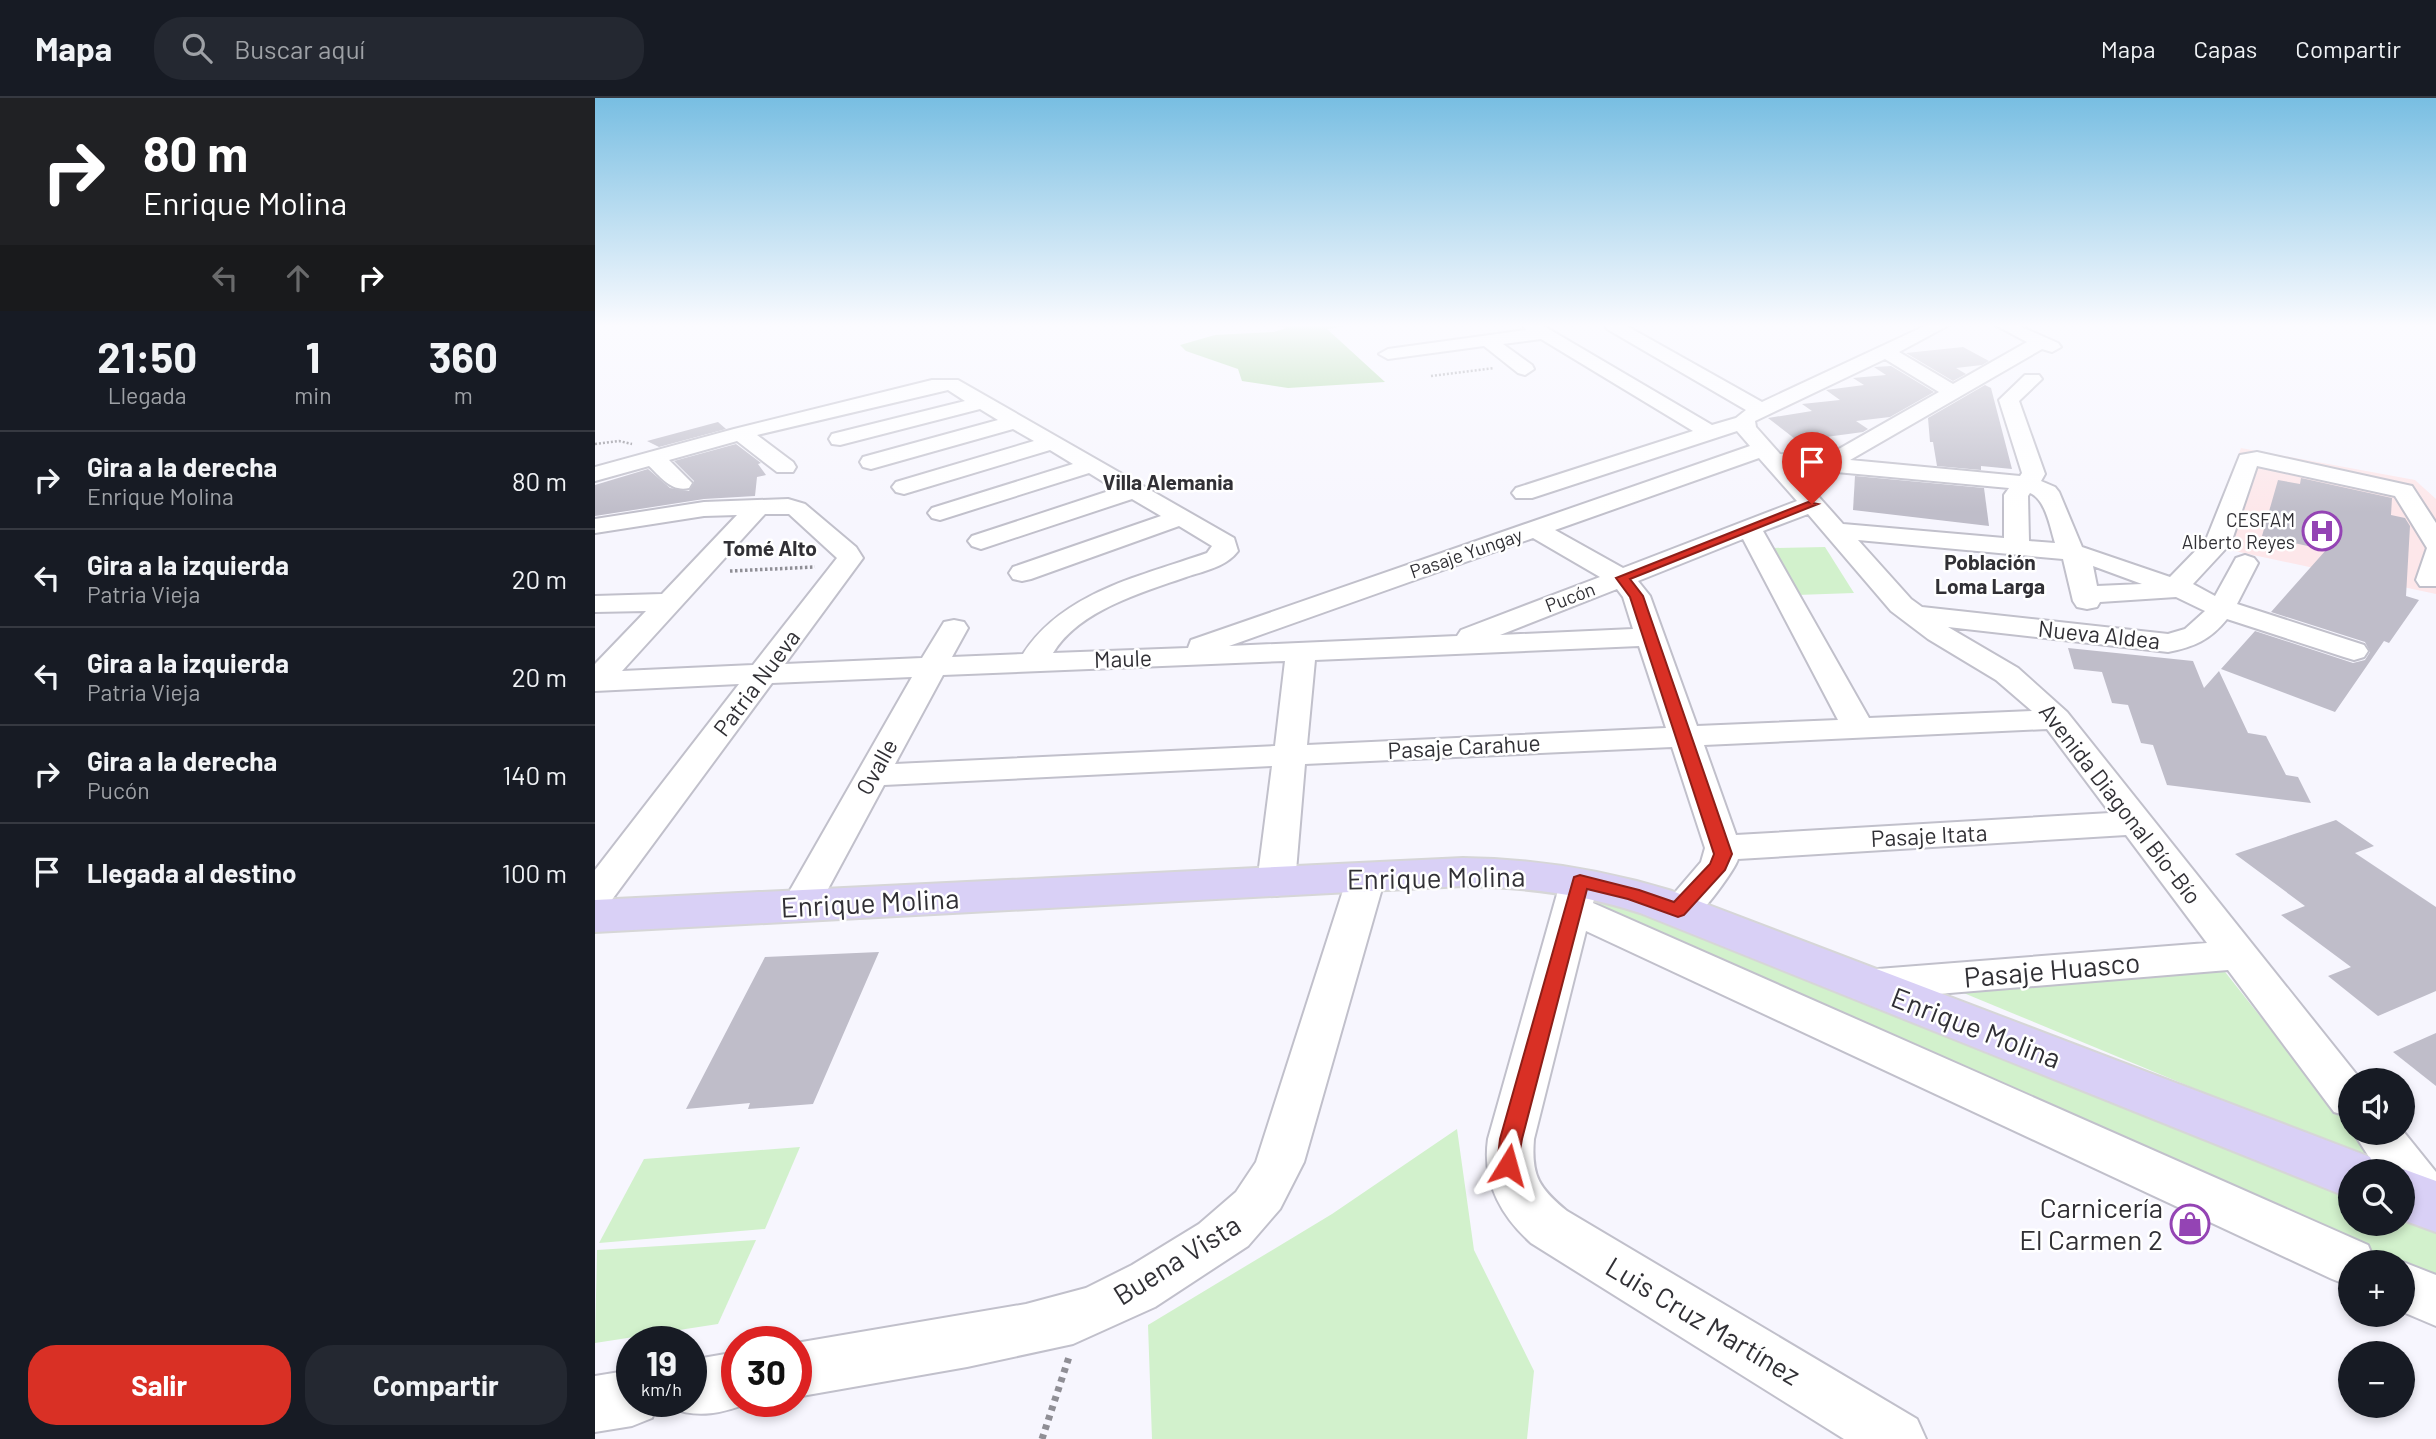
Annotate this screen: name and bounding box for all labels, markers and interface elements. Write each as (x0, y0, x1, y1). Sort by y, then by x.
search box (154, 17, 644, 80)
text: Mapa (35, 28, 112, 68)
icon: search (178, 29, 216, 67)
text: Buscar aquí (234, 33, 365, 64)
text: Mapa (2101, 34, 2156, 63)
text: Capas (2194, 34, 2257, 63)
text: Compartir (2295, 34, 2401, 63)
text: 80 m (143, 123, 248, 182)
icon: right (28, 126, 119, 217)
text: Enrique Molina (143, 183, 347, 221)
icon: left (206, 259, 244, 297)
icon: ahead (279, 259, 317, 297)
icon: right (352, 259, 390, 297)
text: 21:50 (97, 331, 197, 381)
text: 1 (305, 331, 320, 381)
text: 360 (429, 331, 498, 381)
text: Llegada (108, 381, 187, 409)
text: min (294, 381, 332, 409)
text: m (454, 381, 473, 409)
pin (1782, 432, 1842, 504)
icon: arrive (1793, 443, 1831, 481)
text: Gira a la derecha (87, 451, 277, 482)
icon: right (28, 461, 66, 499)
text: 80 m (512, 465, 567, 496)
district label: Villa Alemania (1102, 469, 1234, 494)
text: Enrique Molina (87, 482, 234, 510)
place label: CESFAM Alberto Reyes (2182, 508, 2295, 553)
hospital icon: CESFAM Alberto Reyes (2301, 510, 2343, 552)
street label: Pasaje Yungay (1407, 522, 1525, 583)
district label: Tomé Alto (723, 535, 817, 560)
text: Gira a la izquierda (87, 549, 289, 580)
district label: Población Loma Larga (1935, 549, 2045, 598)
icon: left (28, 559, 66, 597)
text: 20 m (512, 563, 567, 594)
street label: Pucón (1542, 577, 1598, 617)
text: Patria Vieja (87, 580, 200, 608)
street label: Nueva Aldea (2037, 614, 2162, 654)
street label: Patria Nueva (707, 623, 805, 741)
street label: Maule (1093, 643, 1152, 673)
text: Gira a la izquierda (87, 647, 289, 678)
icon: left (28, 657, 66, 695)
text: 20 m (512, 661, 567, 692)
text: Patria Vieja (87, 678, 200, 706)
street label: Avenida Diagonal Bío-Bío (2034, 698, 2208, 909)
street label: Pasaje Carahue (1387, 728, 1541, 764)
street label: Ovalle (849, 734, 903, 799)
text: Gira a la derecha (87, 745, 277, 776)
icon: right (28, 755, 66, 793)
text: 140 m (502, 759, 567, 790)
text: Pucón (87, 776, 150, 804)
street label: Pasaje Itata (1870, 818, 1988, 852)
icon: arrive (28, 853, 66, 891)
text: Llegada al destino (87, 857, 296, 888)
text: 100 m (502, 857, 567, 888)
street label: Enrique Molina (1346, 858, 1526, 896)
street label: Enrique Molina (780, 880, 960, 924)
street label: Pasaje Huasco (1962, 944, 2141, 994)
street label: Enrique Molina (1887, 979, 2066, 1075)
map controls (2338, 1068, 2415, 1418)
button: sound (2338, 1068, 2415, 1145)
position arrow (1471, 1128, 1545, 1202)
button: search (2338, 1159, 2415, 1236)
place label: Carnicería El Carmen 2 (2019, 1190, 2163, 1256)
shop icon: Carnicería El Carmen 2 (2169, 1203, 2211, 1245)
street label: Buena Vista (1107, 1207, 1246, 1312)
street label: Luis Cruz Martínez (1600, 1249, 1807, 1392)
button: + (2338, 1250, 2415, 1327)
speed limit sign: 30 (721, 1326, 812, 1417)
text: 19 (646, 1341, 677, 1383)
button: − (2338, 1341, 2415, 1418)
button: Salir (28, 1345, 291, 1425)
button: Compartir (305, 1345, 567, 1425)
text: km/h (641, 1378, 682, 1400)

